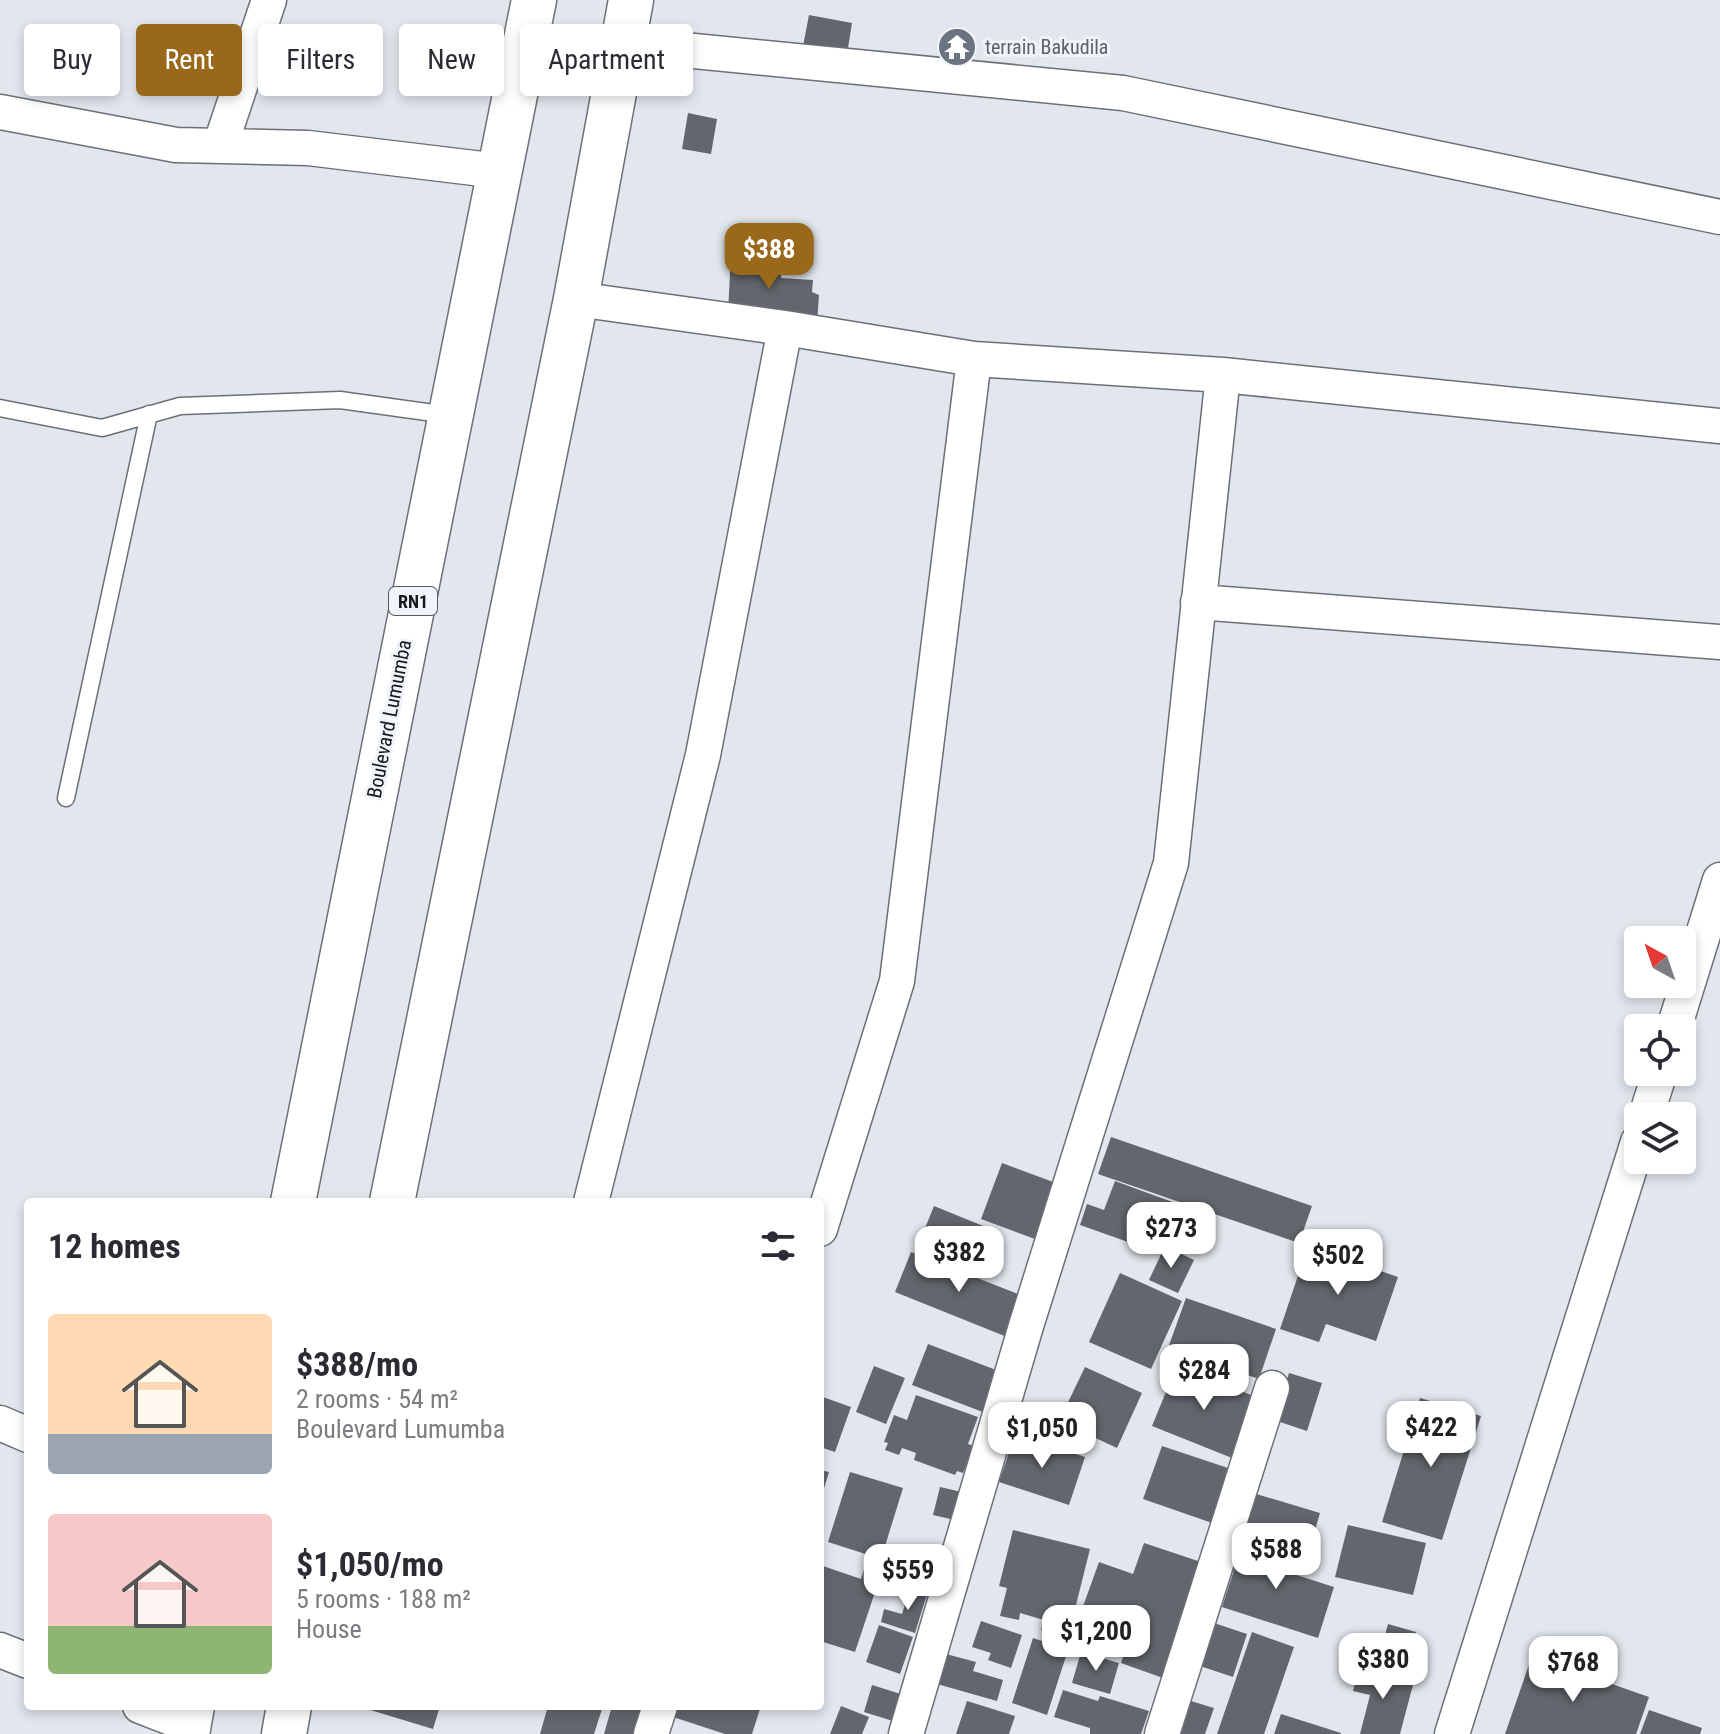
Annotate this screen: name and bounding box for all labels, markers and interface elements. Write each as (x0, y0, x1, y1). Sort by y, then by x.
chip: Buy (24, 24, 120, 96)
chip: Rent (136, 24, 242, 96)
chip: Filters (258, 24, 383, 96)
chip: New (399, 24, 504, 96)
chip: Apartment (520, 24, 693, 96)
temple icon: terrain Bakudila (936, 26, 978, 68)
place label: terrain Bakudila (985, 35, 1108, 59)
pin: $388 (722, 223, 816, 291)
text: $388 (743, 234, 795, 264)
road number: RN1 (389, 587, 437, 615)
street label: Boulevard Lumumba (362, 638, 416, 800)
north arrow (1624, 926, 1696, 998)
map controls (1624, 926, 1696, 1174)
button: locate (1624, 1014, 1696, 1086)
button: layers (1624, 1102, 1696, 1174)
pin: $273 (1124, 1202, 1218, 1270)
text: $273 (1145, 1213, 1197, 1243)
icon: filters (756, 1224, 800, 1268)
text: 12 homes (48, 1226, 181, 1266)
pin: $382 (912, 1226, 1006, 1294)
pin: $502 (1291, 1229, 1385, 1297)
text: $382 (933, 1237, 985, 1267)
text: $502 (1312, 1240, 1364, 1270)
text: $388/mo (296, 1344, 418, 1384)
pin: $284 (1157, 1344, 1251, 1412)
icon: home (112, 1346, 208, 1442)
text: $284 (1178, 1355, 1230, 1385)
text: 2 rooms · 54 m² (296, 1384, 458, 1414)
pin: $422 (1384, 1401, 1478, 1469)
pin: $1,050 (977, 1402, 1107, 1470)
text: $422 (1405, 1412, 1457, 1442)
text: $1,050 (1006, 1413, 1078, 1443)
text: Boulevard Lumumba (296, 1414, 505, 1444)
pin: $588 (1229, 1523, 1323, 1591)
text: $588 (1250, 1534, 1302, 1564)
text: $1,050/mo (296, 1544, 444, 1584)
pin: $559 (861, 1544, 955, 1612)
icon: home (112, 1546, 208, 1642)
text: $559 (882, 1555, 934, 1585)
text: 5 rooms · 188 m² (296, 1584, 471, 1614)
pin: $1,200 (1031, 1605, 1161, 1673)
text: House (296, 1614, 362, 1644)
text: $1,200 (1060, 1616, 1132, 1646)
pin: $380 (1336, 1633, 1430, 1701)
pin: $768 (1526, 1636, 1620, 1704)
text: $380 (1357, 1644, 1409, 1674)
text: $768 (1547, 1647, 1599, 1677)

